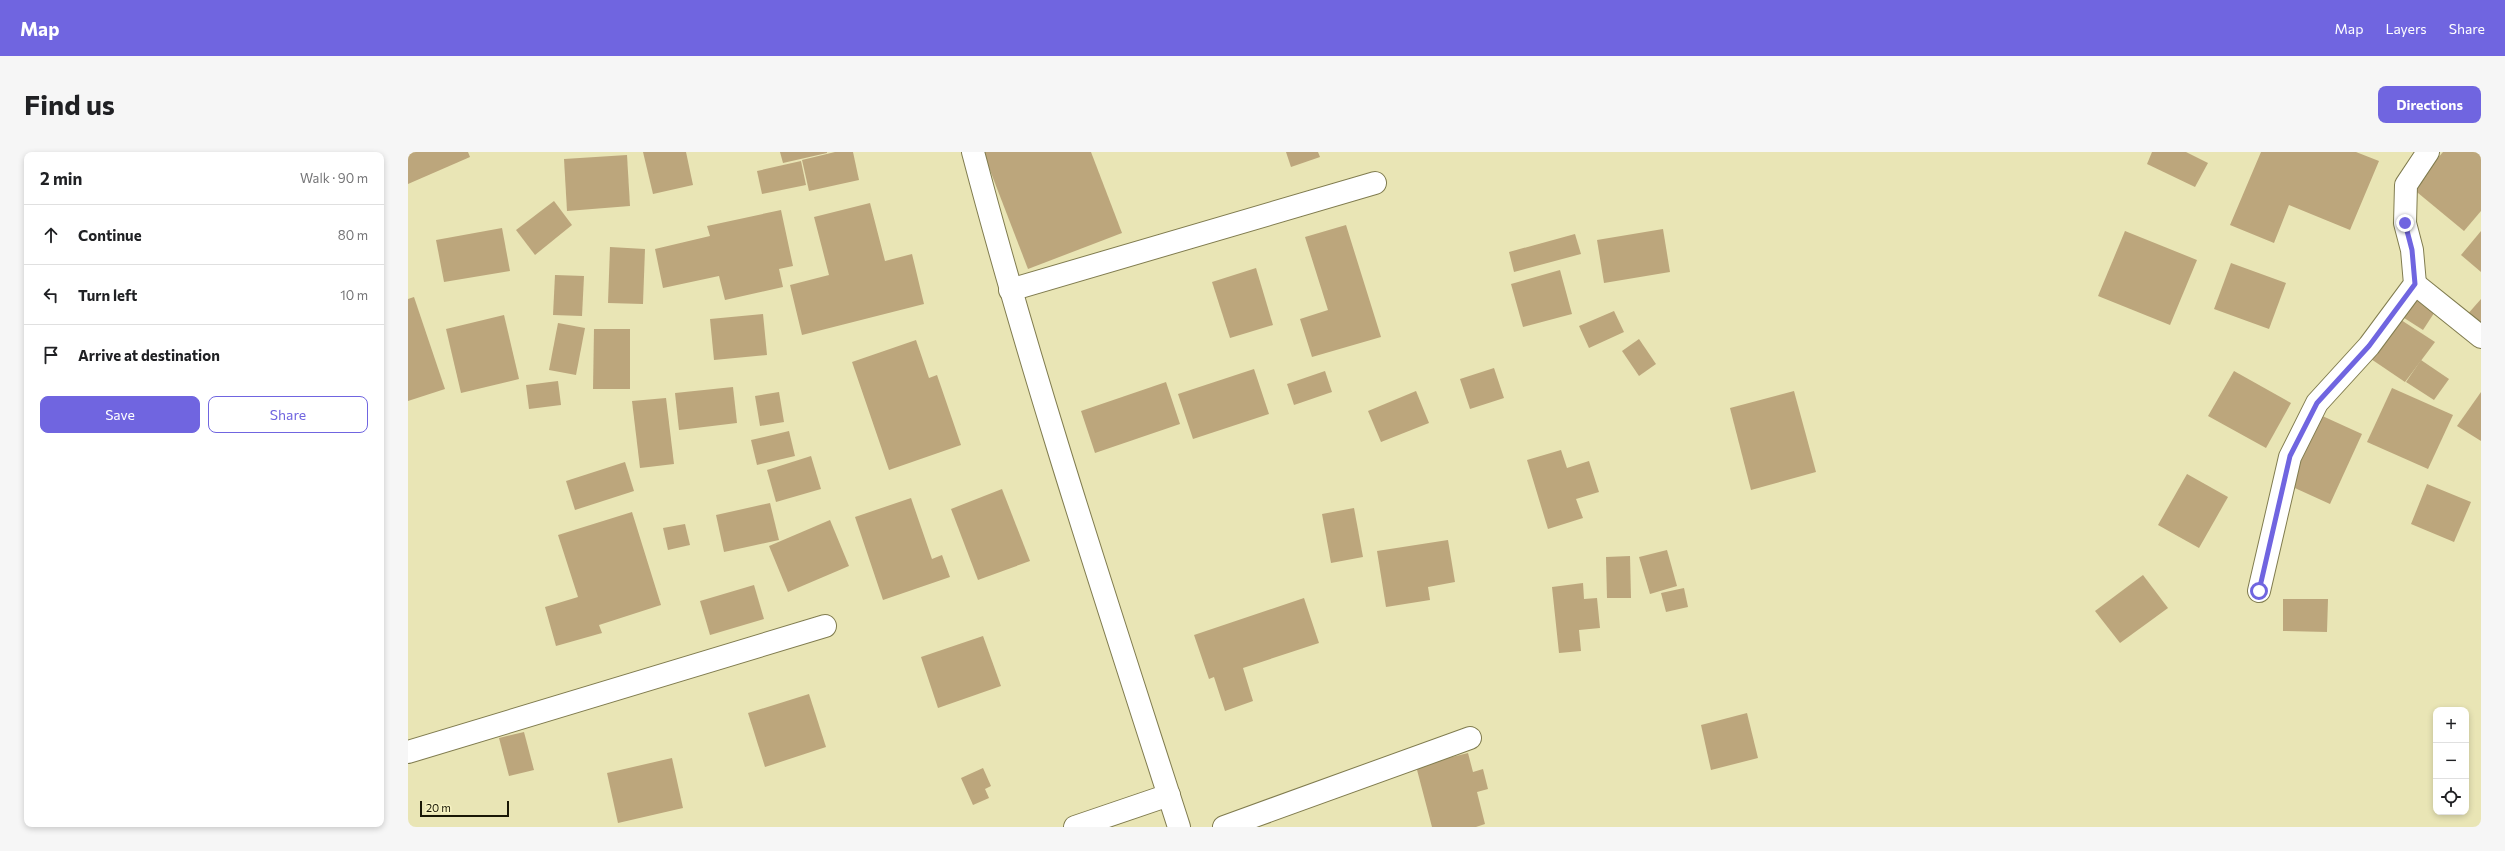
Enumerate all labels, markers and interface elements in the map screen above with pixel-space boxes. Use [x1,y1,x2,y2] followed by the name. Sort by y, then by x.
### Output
[20,17,59,40] text: Map
[2335,20,2363,37] text: Map
[2385,20,2427,37] text: Layers
[2449,20,2485,37] text: Share
[2378,86,2481,123] button: Directions
[24,87,115,121] text: Find us
[40,168,82,189] text: 2 min
[300,170,368,186] text: Walk · 90 m
[2396,214,2414,232] route end
[40,224,62,246] icon: ahead
[78,226,142,244] text: Continue
[338,227,368,243] text: 80 m
[40,284,62,306] icon: left
[78,286,137,304] text: Turn left
[340,287,368,303] text: 10 m
[40,344,62,366] icon: arrive
[78,346,220,364] text: Arrive at destination
[40,396,200,433] button: Save
[208,396,368,433] button: Share
[2250,582,2268,600] route start
[2433,707,2469,815] map controls
[2433,707,2469,743] button: +
[2433,743,2469,779] button: −
[2433,779,2469,815] button: locate
[420,799,509,818] scale bar
[426,801,451,814] text: 20 m

